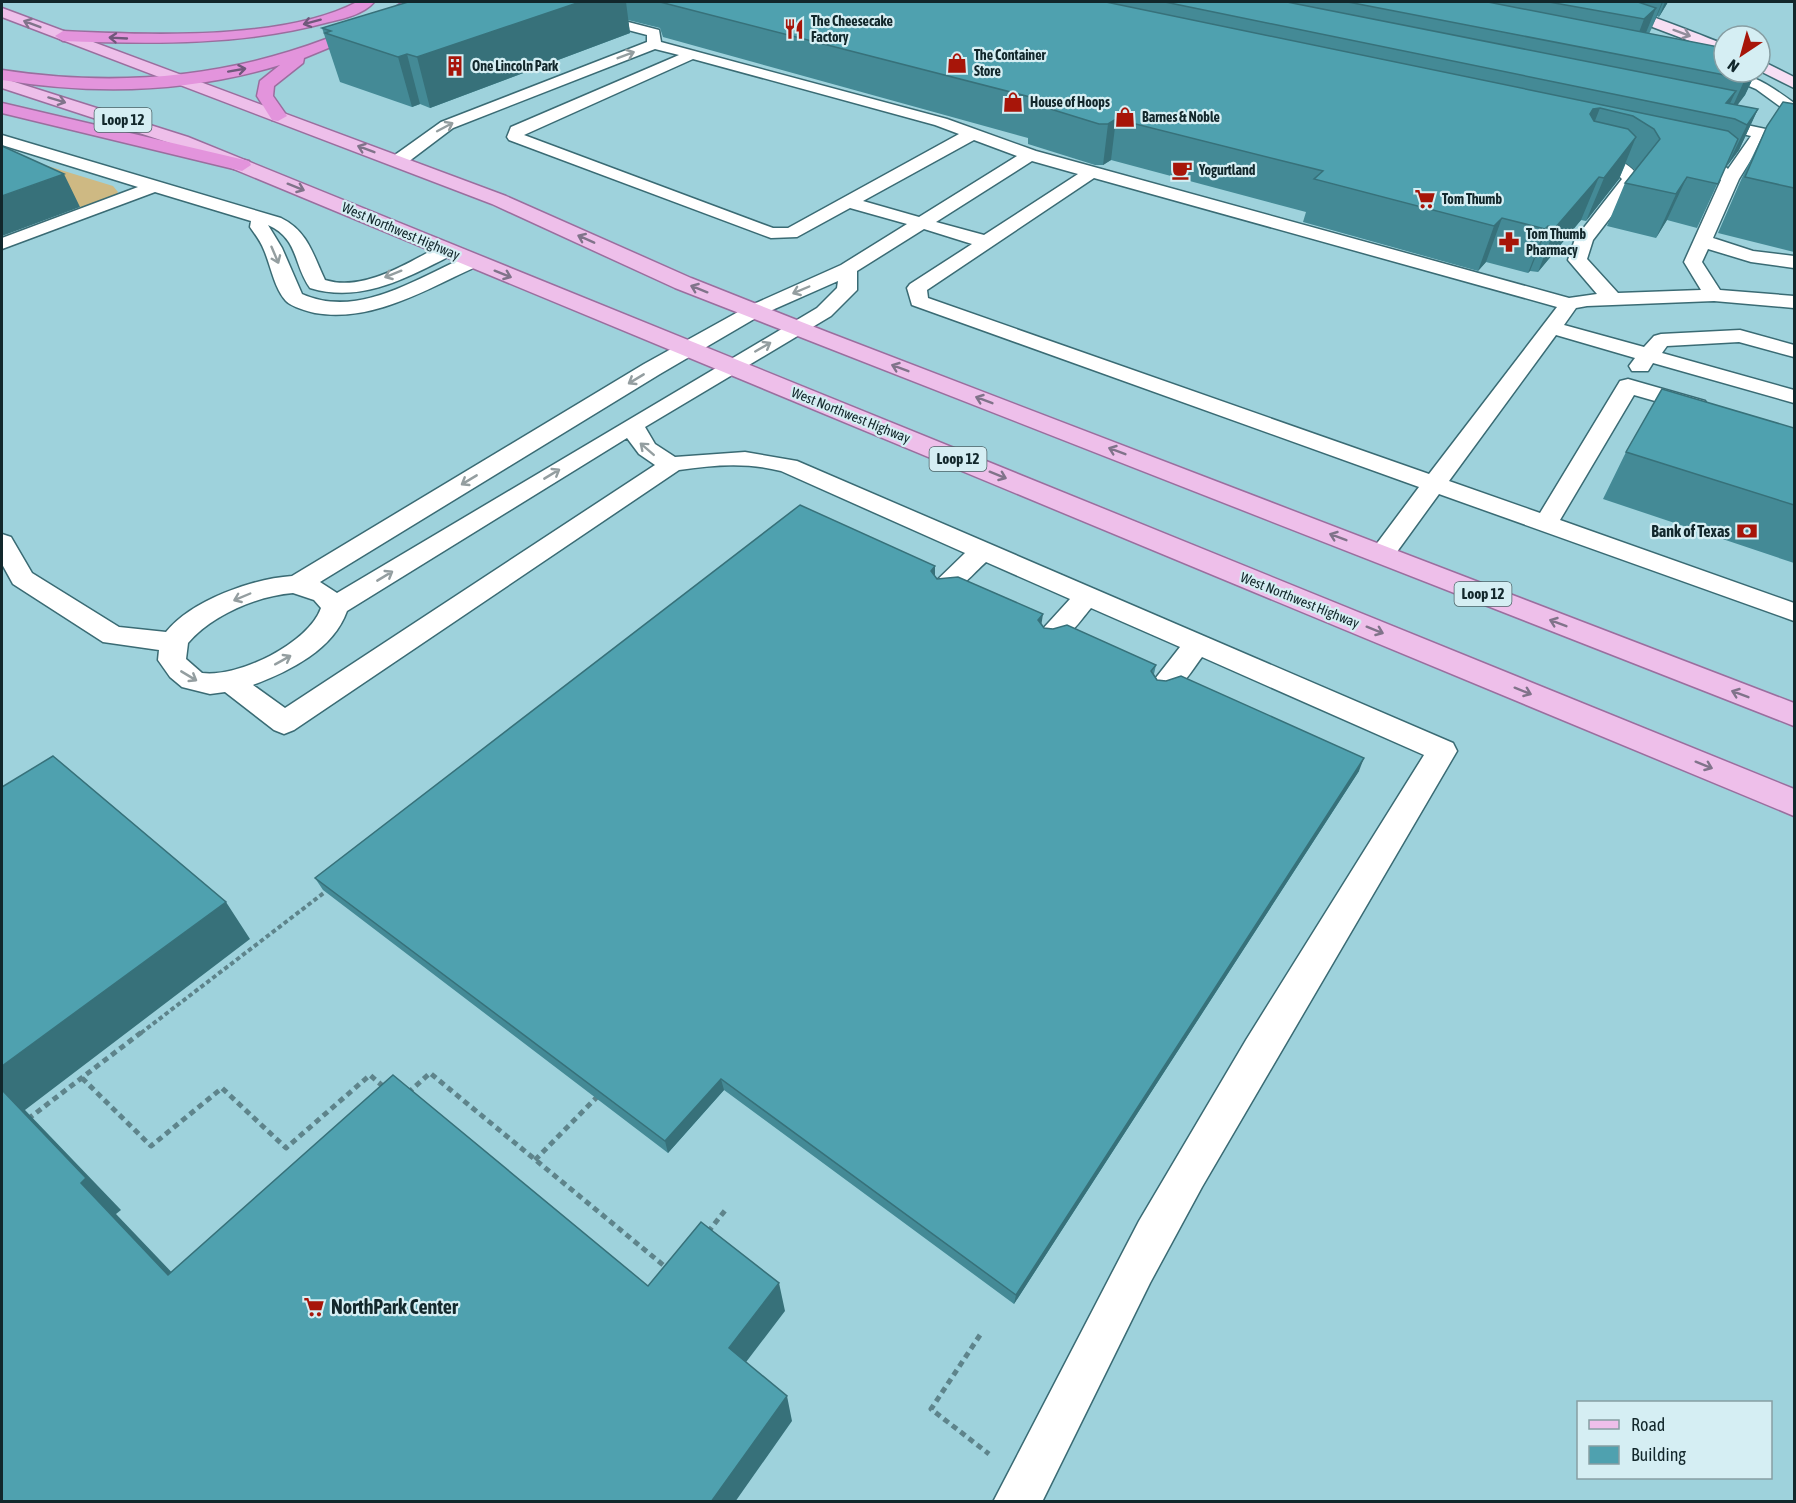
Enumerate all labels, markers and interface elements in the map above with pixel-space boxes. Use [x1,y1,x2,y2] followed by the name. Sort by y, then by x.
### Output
[811,13,893,45] place label: The Cheesecake Factory
[303,16,322,28] one-way arrow
[782,17,806,41] restaurant icon: The Cheesecake Factory
[23,18,42,29] one-way arrow
[1712,24,1772,84] north arrow
[1672,28,1690,39] one-way arrow
[109,33,129,44] one-way arrow
[974,47,1047,79] place label: The Container Store
[616,49,635,60] one-way arrow
[945,51,969,75] shop icon: The Container Store
[443,54,467,78] building icon: One Lincoln Park
[1724,56,1742,76] text: N
[472,58,559,74] place label: One Lincoln Park
[226,64,246,75] one-way arrow
[1001,90,1025,114] shop icon: House of Hoops
[1030,94,1110,110] place label: House of Hoops
[47,95,66,106] one-way arrow
[1113,105,1137,129] shop icon: Barnes & Noble
[94,108,152,132] road number: Loop 12
[1142,109,1220,125] place label: Barnes & Noble
[436,121,453,133] one-way arrow
[357,143,376,154] one-way arrow
[1170,158,1194,182] cafe icon: Yogurtland
[1198,162,1256,178] place label: Yogurtland
[286,182,305,193] one-way arrow
[1413,187,1437,211] supermarket icon: Tom Thumb
[1442,191,1502,207] place label: Tom Thumb
[340,199,463,263] street label: West Northwest Highway
[1526,226,1586,258] place label: Tom Thumb Pharmacy
[1497,230,1521,254] pharmacy icon: Tom Thumb Pharmacy
[577,233,595,244] one-way arrow
[270,245,281,264] one-way arrow
[385,269,403,280] one-way arrow
[494,269,512,280] one-way arrow
[691,283,709,294] one-way arrow
[792,285,810,296] one-way arrow
[754,341,771,353] one-way arrow
[892,362,910,373] one-way arrow
[628,373,645,385] one-way arrow
[789,384,913,446] street label: West Northwest Highway
[975,394,994,405] one-way arrow
[640,442,655,456] one-way arrow
[1108,445,1127,456] one-way arrow
[930,447,986,471] road number: Loop 12
[543,468,560,480] one-way arrow
[988,470,1006,481] one-way arrow
[461,475,478,487] one-way arrow
[1735,519,1759,543] bank icon: Bank of Texas
[1651,522,1730,540] place label: Bank of Texas
[1329,531,1347,542] one-way arrow
[376,569,393,581] one-way arrow
[1238,569,1362,631] street label: West Northwest Highway
[1454,582,1512,606] road number: Loop 12
[233,591,251,603] one-way arrow
[1550,617,1568,628] one-way arrow
[1366,625,1384,636] one-way arrow
[274,653,291,665] one-way arrow
[180,671,197,683] one-way arrow
[1514,686,1532,697] one-way arrow
[1731,688,1750,699] one-way arrow
[1694,760,1712,771] one-way arrow
[302,1295,326,1319] supermarket icon: NorthPark Center
[331,1295,459,1318] place label: NorthPark Center
[1577,1401,1772,1479] legend
[1631,1414,1665,1435] text: Road
[1631,1444,1686,1465] text: Building

